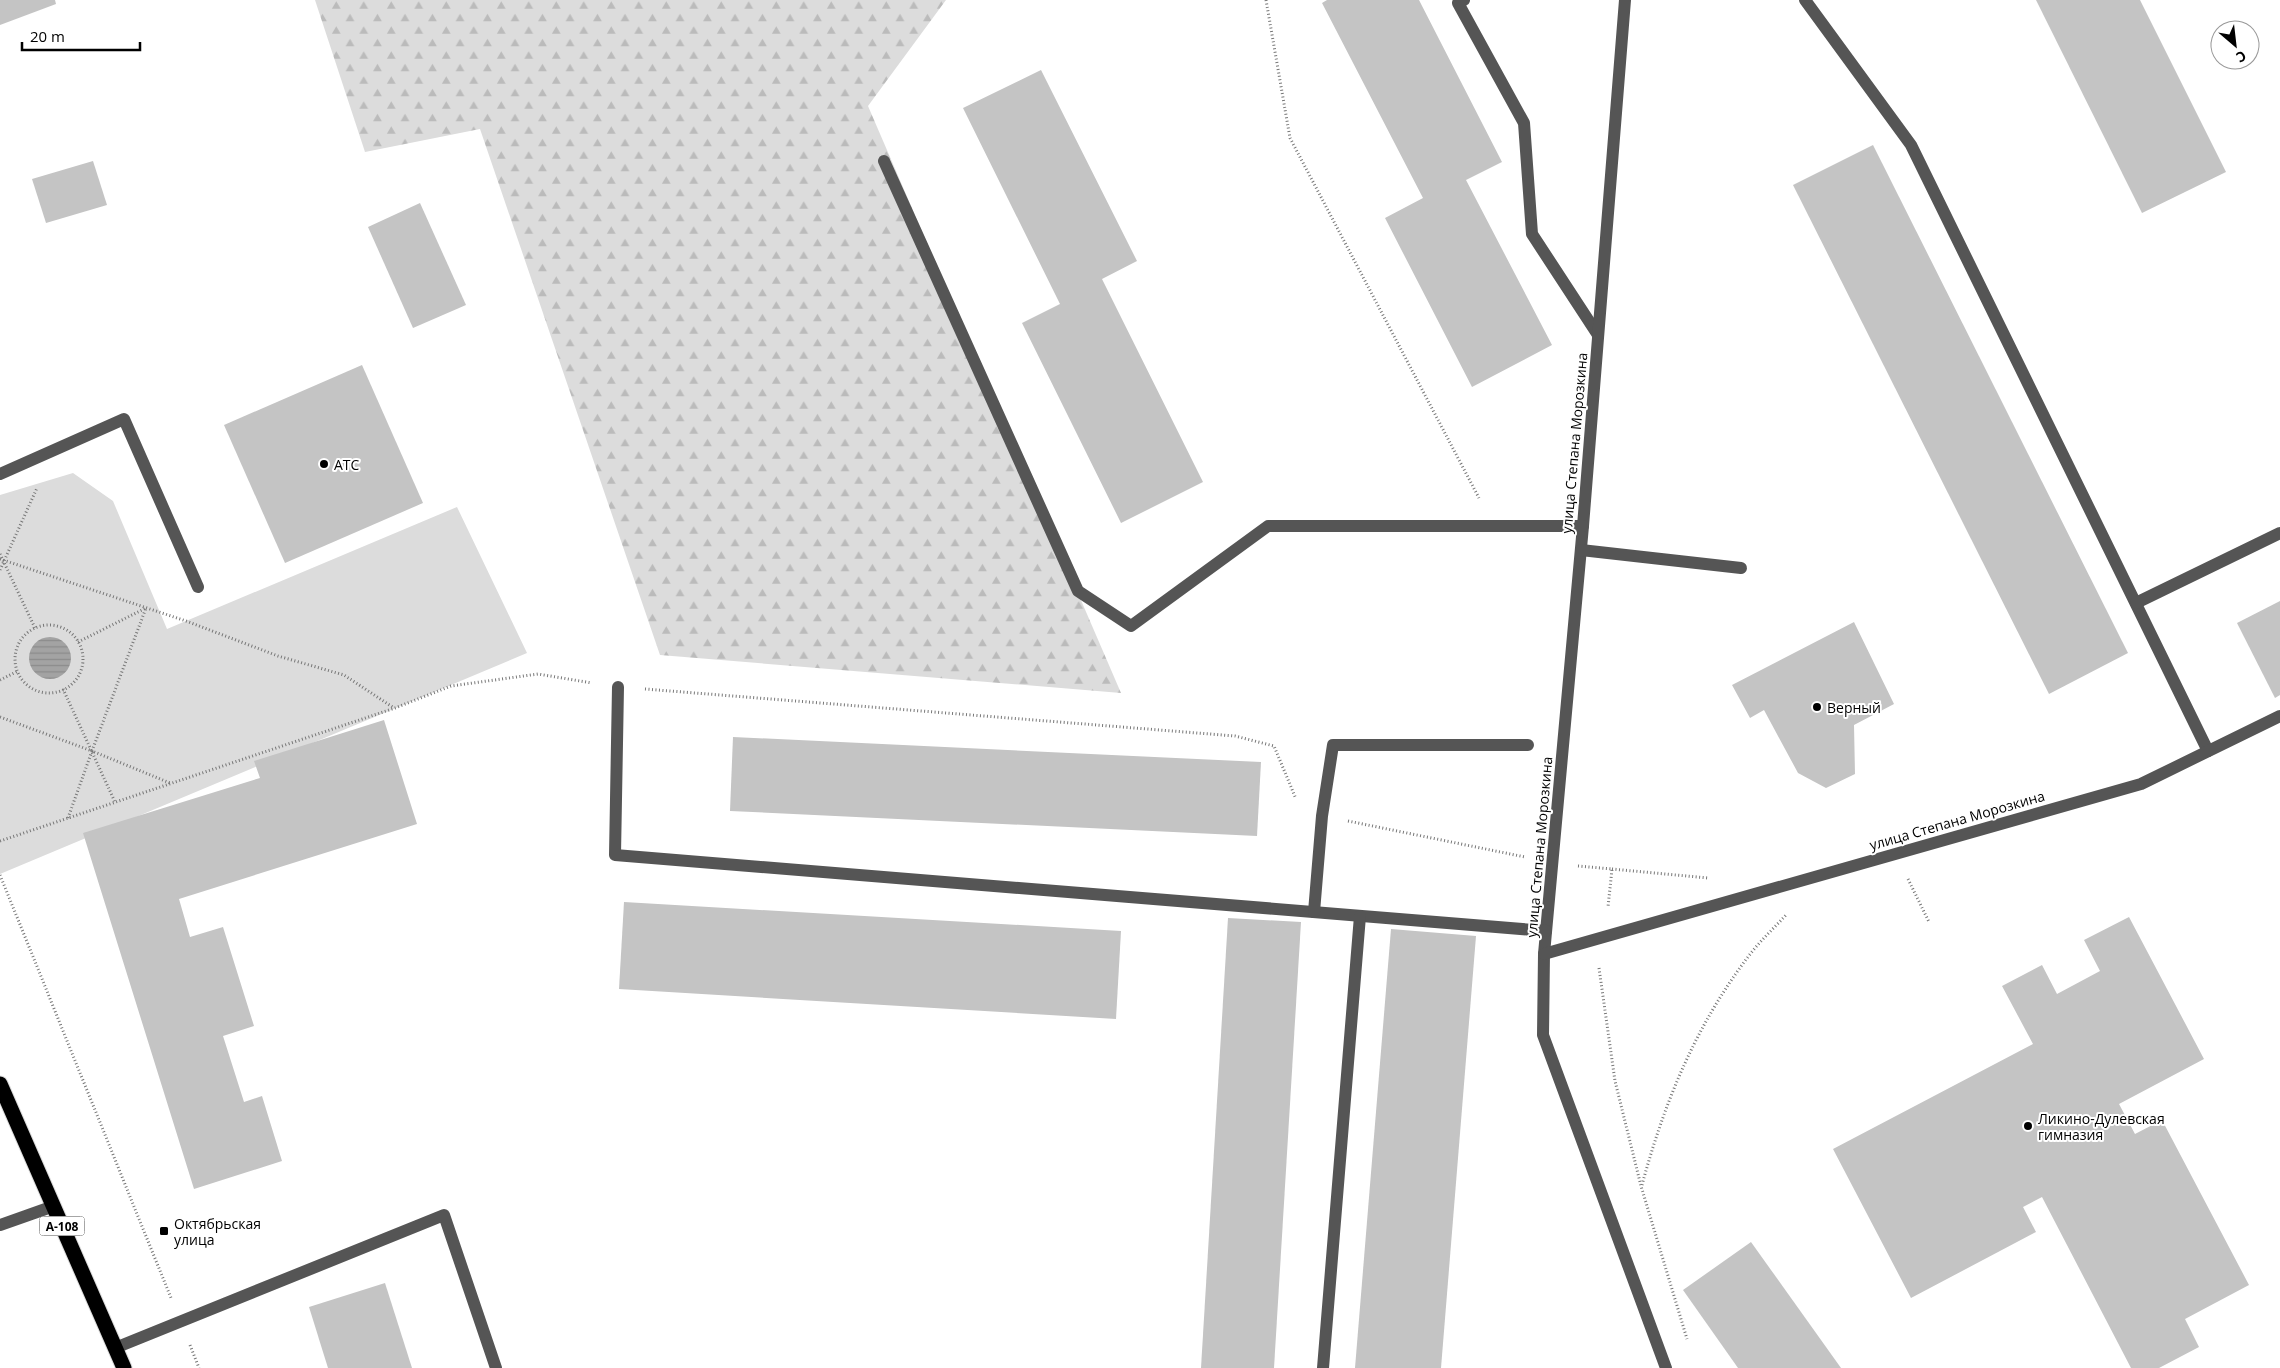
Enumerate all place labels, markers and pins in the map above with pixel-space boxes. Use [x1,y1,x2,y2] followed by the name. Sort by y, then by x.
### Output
[334,455,360,474] place label: АТС
[318,458,330,470] marker: АТС
[1827,698,1881,717] place label: Верный
[1811,701,1823,713] marker: Верный
[2038,1109,2165,1144] place label: Ликино-Дулевская гимназия
[2022,1120,2034,1132] marker: Ликино-Дулевская гимназия
[174,1214,261,1249] place label: Октябрьская улица
[158,1225,170,1237] marker: Октябрьская улица

